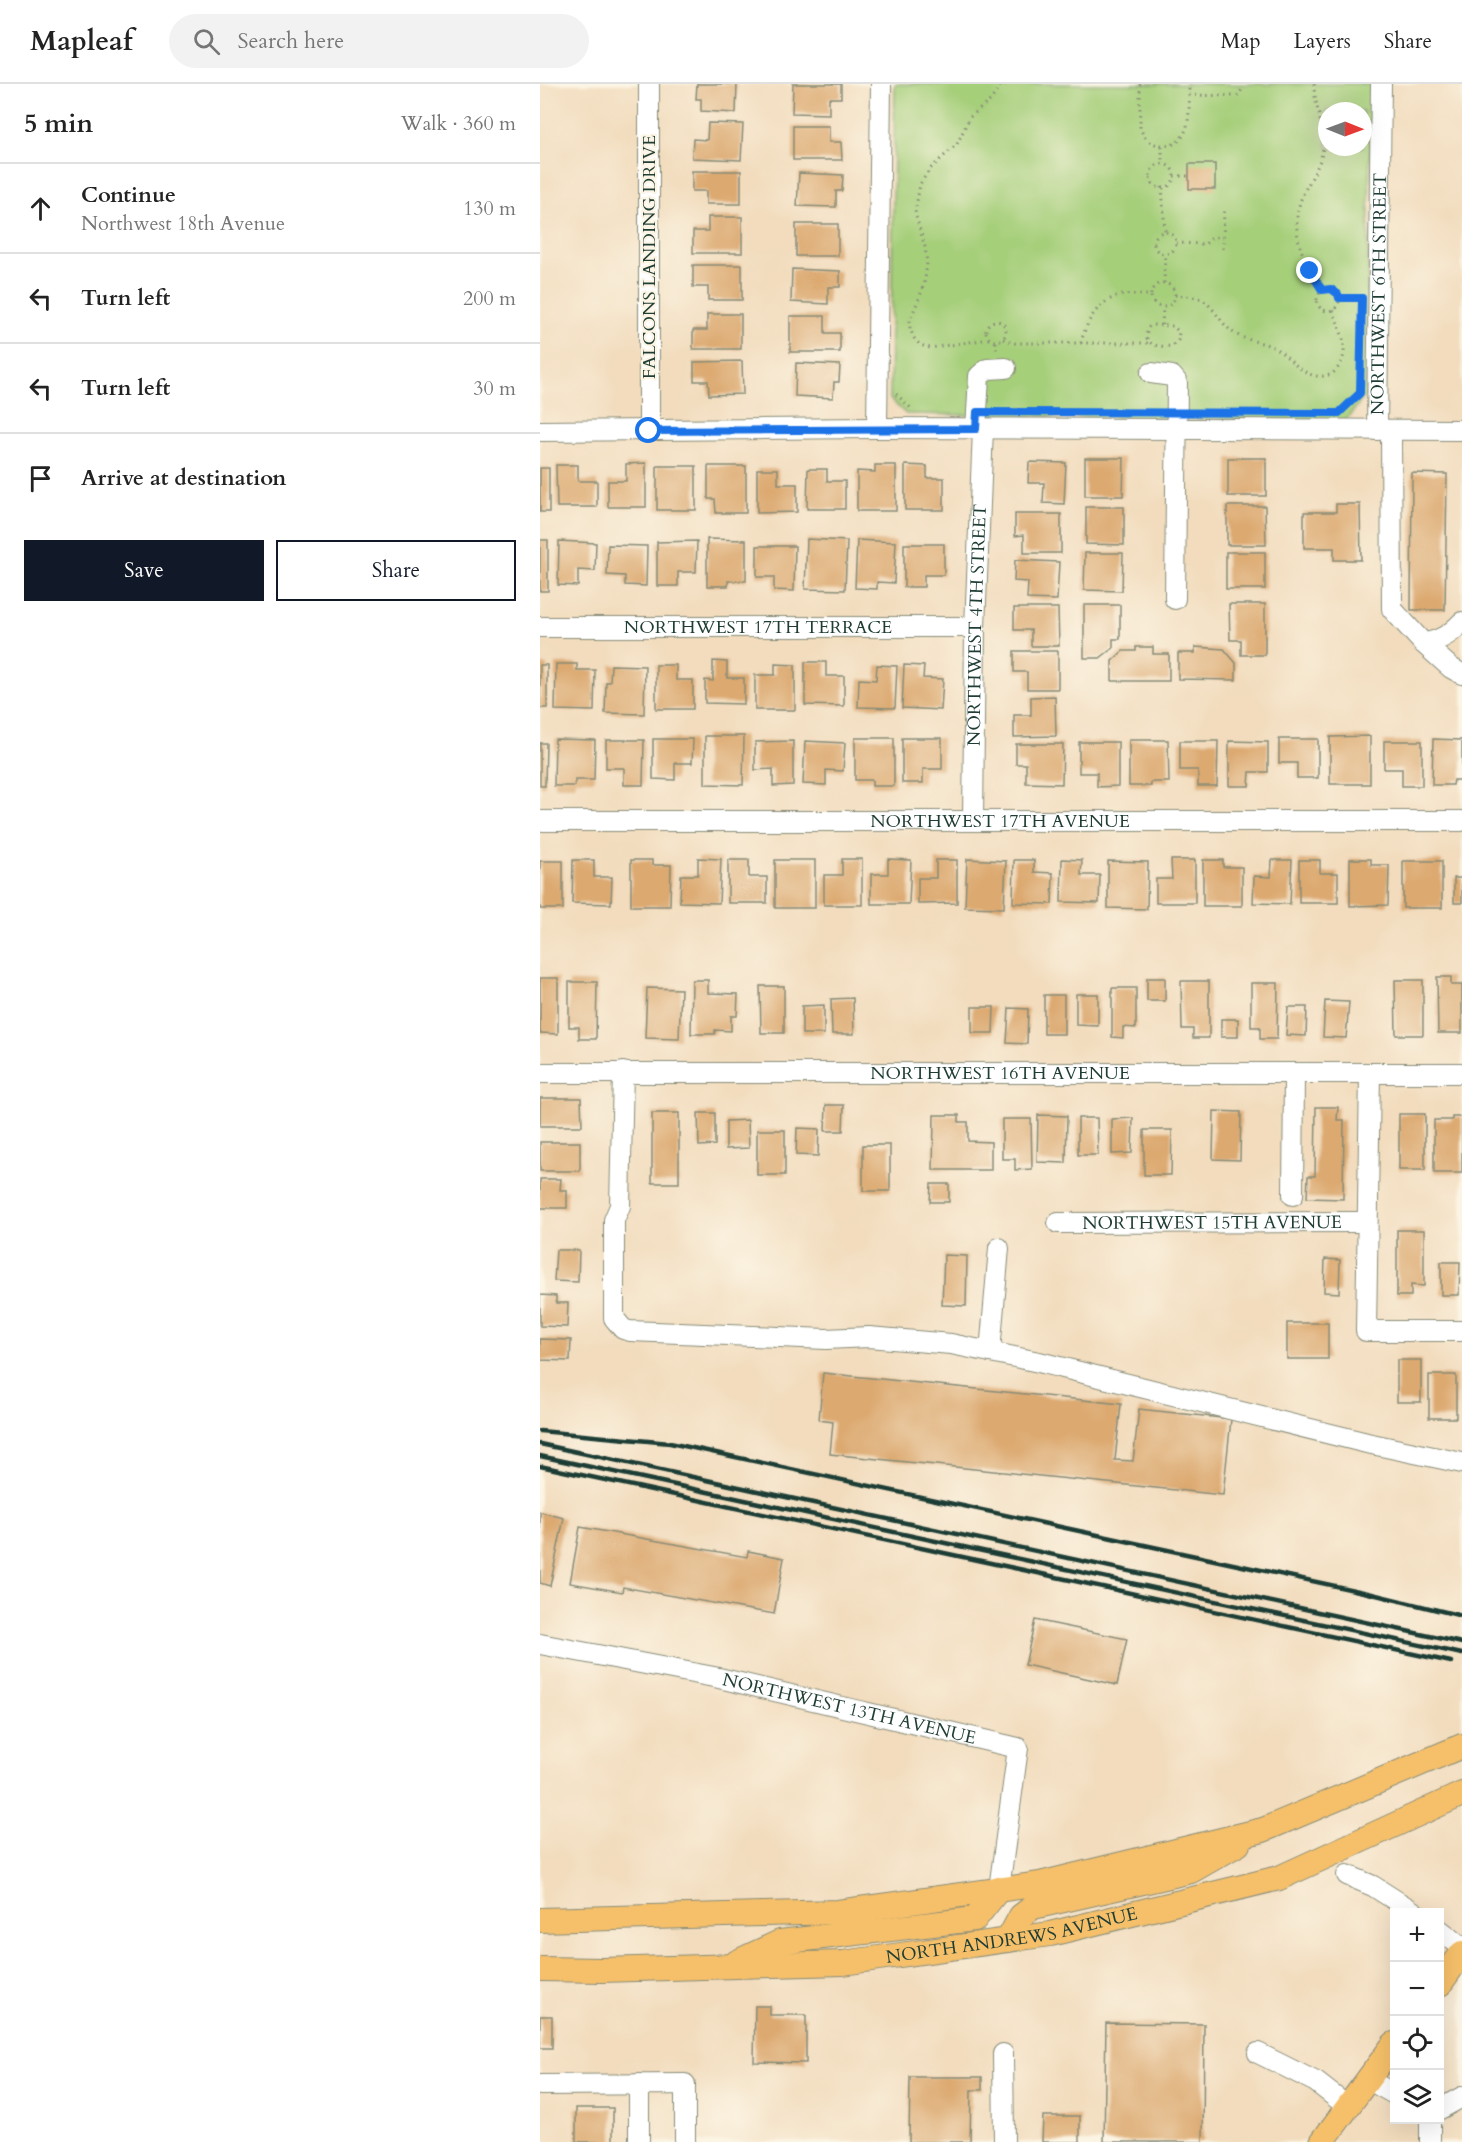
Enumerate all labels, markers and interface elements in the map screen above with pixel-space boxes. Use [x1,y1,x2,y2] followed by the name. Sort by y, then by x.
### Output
[169,14,589,68] search box
[30,22,133,60] text: Mapleaf
[190,25,223,58] icon: search
[238,26,344,56] text: Search here
[1221,27,1261,56] text: Map
[1294,27,1351,56] text: Layers
[1384,27,1432,56] text: Share
[1318,102,1372,156] north arrow
[24,106,93,141] text: 5 min
[401,110,516,137] text: Walk · 360 m
[637,135,662,379] street label: FALCONS LANDING DRIVE
[1365,173,1393,415] street label: NORTHWEST 6TH STREET
[81,180,176,210] text: Continue
[24,192,57,225] icon: ahead
[463,195,516,222] text: 130 m
[81,210,285,237] text: Northwest 18th Avenue
[1296,257,1322,283] route end
[24,282,57,315] icon: left
[81,283,170,313] text: Turn left
[463,285,516,312] text: 200 m
[24,372,57,405] icon: left
[81,373,170,403] text: Turn left
[473,375,516,402] text: 30 m
[635,417,661,443] route start
[24,462,57,495] icon: arrive
[81,463,286,493] text: Arrive at destination
[962,504,993,746] street label: NORTHWEST 4TH STREET
[24,540,264,601] button: Save
[276,540,516,601] button: Share
[624,615,892,640] street label: NORTHWEST 17TH TERRACE
[870,809,1130,834] street label: NORTHWEST 17TH AVENUE
[870,1061,1130,1086] street label: NORTHWEST 16TH AVENUE
[1082,1210,1342,1236] street label: NORTHWEST 15TH AVENUE
[720,1667,978,1751] street label: NORTHWEST 13TH AVENUE
[884,1901,1140,1970] street label: NORTH ANDREWS AVENUE
[1390,1908,1444,2124] map controls
[1390,1908,1444,1962] button: +
[1390,1962,1444,2016] button: −
[1390,2016,1444,2070] button: locate
[1390,2070,1444,2124] button: layers

